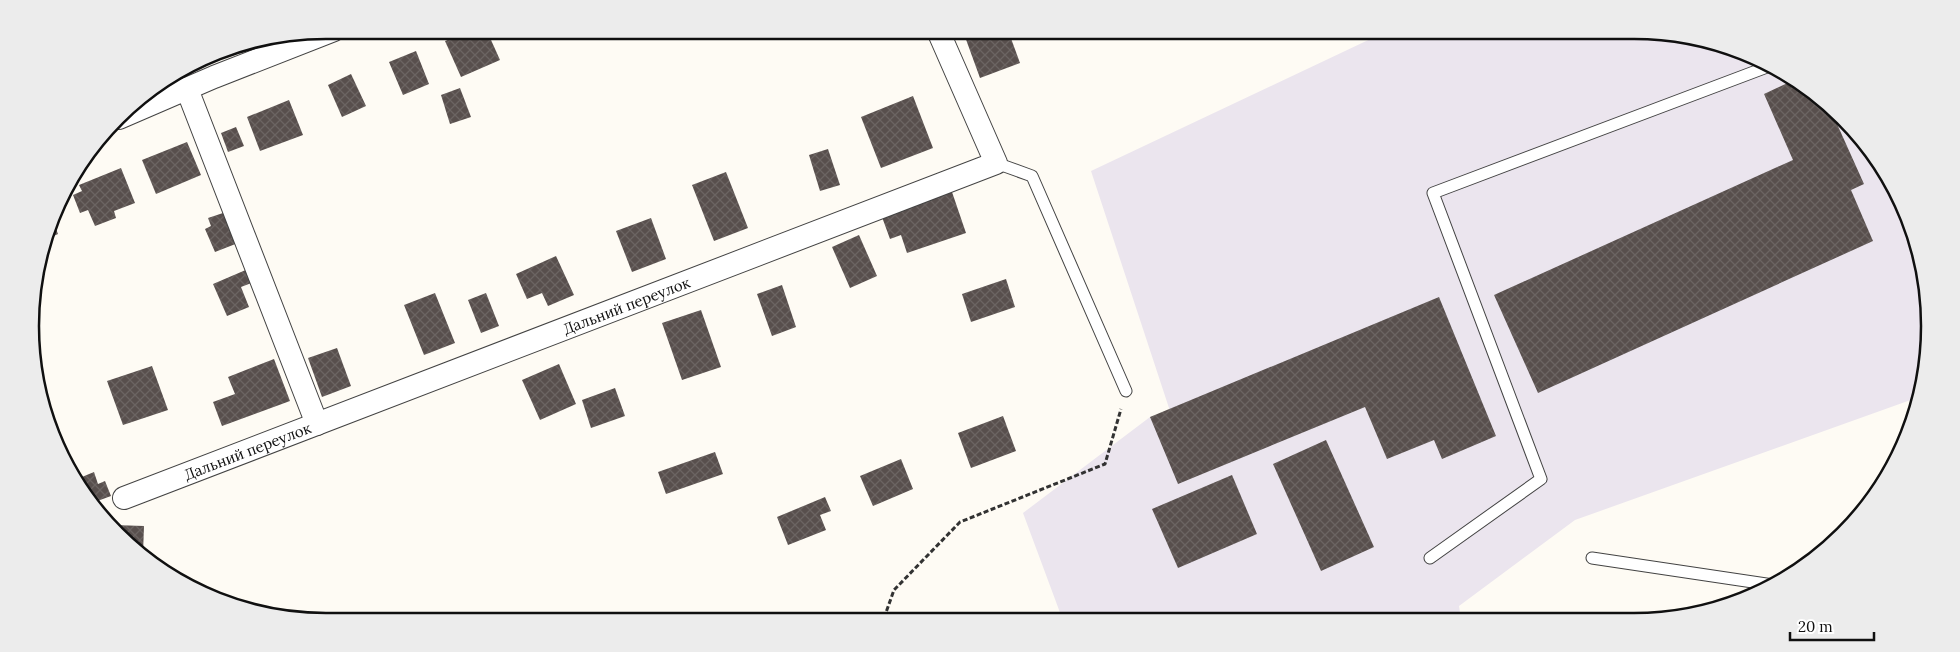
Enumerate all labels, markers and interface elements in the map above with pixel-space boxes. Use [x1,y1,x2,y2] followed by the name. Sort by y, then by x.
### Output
[560,272,693,338] street label: Дальний переулок
[181,418,314,484] street label: Дальний переулок
[1790,610,1874,642] scale bar
[1798,617,1833,636] text: 20 m

